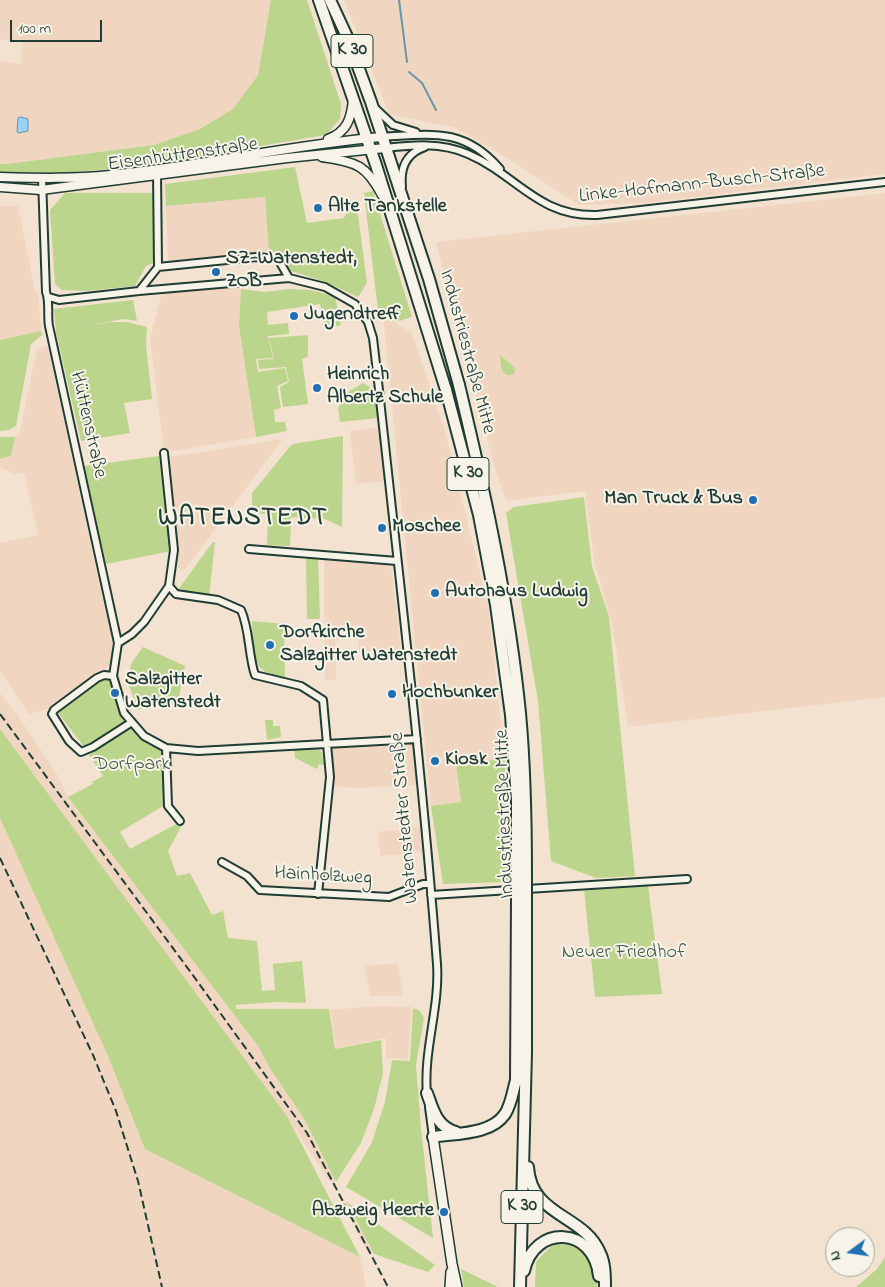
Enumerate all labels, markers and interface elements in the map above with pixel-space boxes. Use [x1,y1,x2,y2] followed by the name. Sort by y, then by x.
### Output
[12,10,105,42] scale bar
[18,18,51,40] text: 100 m
[331,34,373,68] road number: K 30
[106,134,260,178] street label: Eisenhüttenstraße
[578,160,826,210] street label: Linke-Hofmann-Busch-Straße
[328,196,447,220] place label: Alte Tankstelle
[312,202,324,214] marker: Alte Tankstelle
[226,248,357,295] place label: SZ-Watenstedt, ZOB
[210,266,222,278] marker: SZ-Watenstedt, ZOB
[432,267,500,437] street label: Industriestraße Mitte
[304,304,400,328] place label: Jugendtreff
[288,310,300,322] marker: Jugendtreff
[327,364,443,411] place label: Heinrich Albertz Schule
[63,369,111,481] street label: Hüttenstraße
[311,382,323,394] marker: Heinrich Albertz Schule
[447,458,489,490] road number: K 30
[604,488,743,512] place label: Man Truck & Bus
[747,494,759,506] marker: Man Truck & Bus
[157,505,329,535] district label: WATENSTEDT
[392,516,461,540] place label: Moschee
[376,522,388,534] marker: Moschee
[445,581,588,605] place label: Autohaus Ludwig
[429,587,441,599] marker: Autohaus Ludwig
[280,622,457,669] place label: Dorfkirche Salzgitter Watenstedt
[264,639,276,651] marker: Dorfkirche Salzgitter Watenstedt
[125,669,221,716] place label: Salzgitter Watenstedt
[402,682,498,706] place label: Hochbunker
[109,687,121,699] marker: Salzgitter Watenstedt
[386,688,398,700] marker: Hochbunker
[491,729,521,899] street label: Industriestraße Mitte
[387,731,425,905] street label: Watenstedter Straße
[445,749,488,773] place label: Kiosk
[94,754,170,778] park label: Dorfpark
[429,755,441,767] marker: Kiosk
[273,862,373,892] street label: Hainholzweg
[562,942,686,966] park label: Neuer Friedhof
[501,1190,543,1224] road number: K 30
[312,1200,434,1224] place label: Abzweig Heerte
[438,1206,450,1218] marker: Abzweig Heerte
[825,1227,875,1277] north arrow
[825,1248,847,1263] text: N

